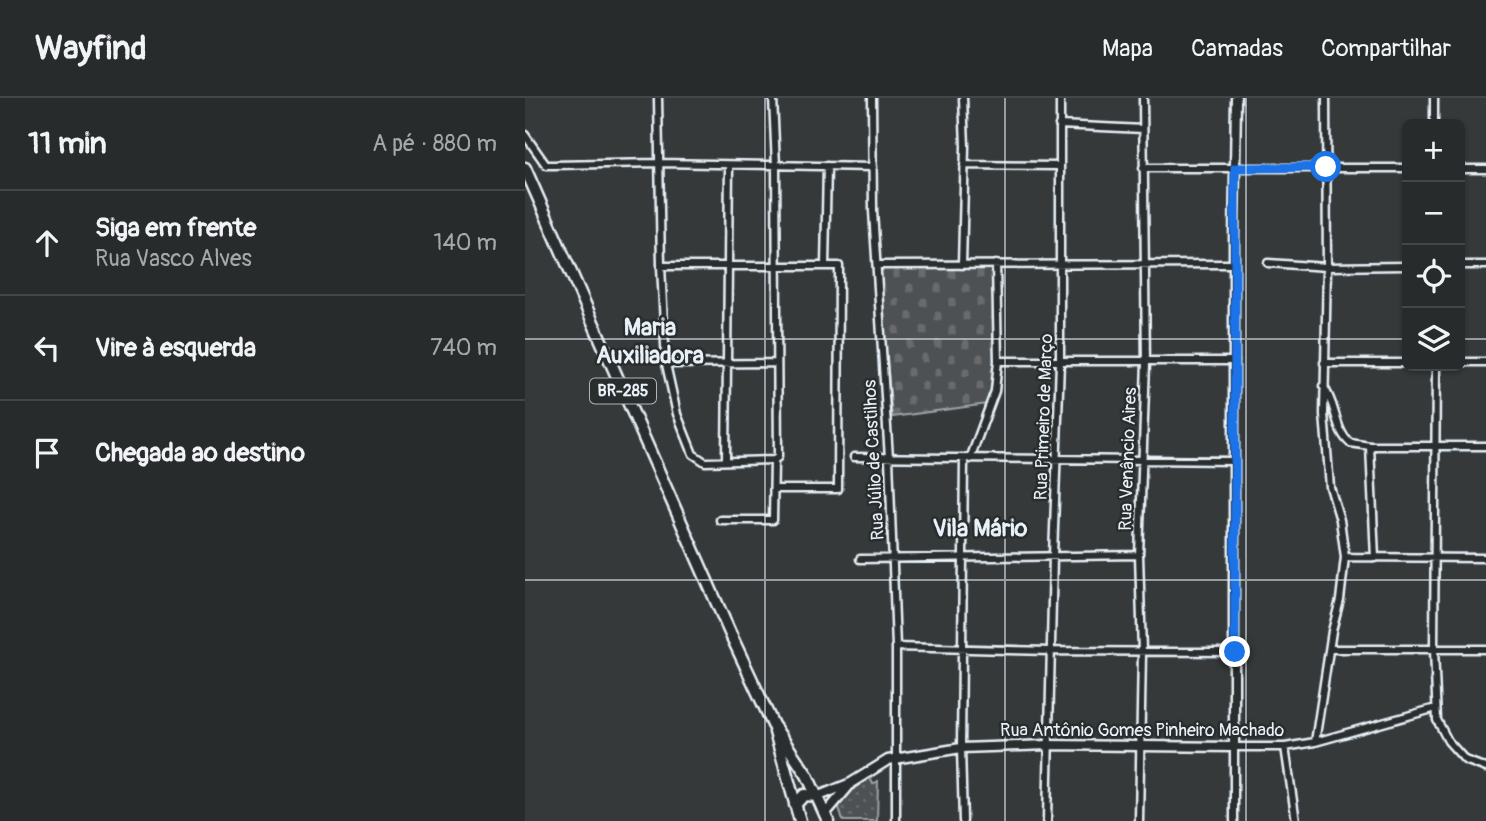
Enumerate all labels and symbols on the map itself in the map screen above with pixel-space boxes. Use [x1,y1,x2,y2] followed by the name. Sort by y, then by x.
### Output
[1310,151,1341,182] route start
[596,313,704,370] district label: Maria Auxiliadora
[1030,333,1058,501] street label: Rua Primeiro de Março
[590,378,656,404] road number: BR-285
[858,379,890,541] street label: Rua Júlio de Castilhos
[1114,387,1142,531] street label: Rua Venâncio Aires
[933,514,1028,543] district label: Vila Mário
[1219,636,1250,667] route end
[1000,719,1284,742] street label: Rua Antônio Gomes Pinheiro Machado

